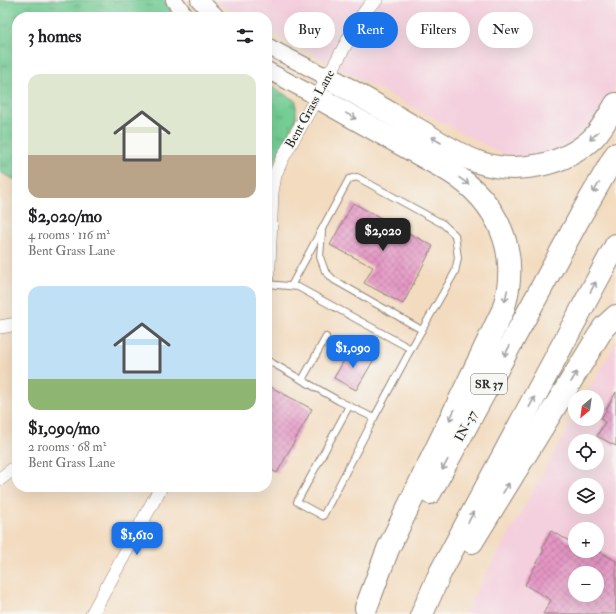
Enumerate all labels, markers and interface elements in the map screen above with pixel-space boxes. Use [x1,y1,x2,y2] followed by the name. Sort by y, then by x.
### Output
[284,12,335,48] chip: Buy
[343,12,398,48] chip: Rent
[406,12,470,48] chip: Filters
[478,12,533,48] chip: New
[234,25,256,47] icon: filters
[28,26,81,47] text: 3 homes
[282,67,338,151] street label: Bent Grass Lane
[106,100,178,172] icon: home
[345,113,357,121] one-way arrow
[589,131,599,141] one-way arrow
[430,135,442,143] one-way arrow
[458,177,469,185] one-way arrow
[592,182,600,194] one-way arrow
[28,206,102,227] text: $2,020/mo
[350,218,416,252] pin: $2,020
[365,223,401,239] text: $2,020
[28,227,110,243] text: 4 rooms · 116 m²
[28,243,115,259] text: Bent Grass Lane
[590,282,598,294] one-way arrow
[502,290,510,303] one-way arrow
[106,312,178,384] icon: home
[320,335,386,369] pin: $1,090
[335,340,371,356] text: $1,090
[503,345,510,357] one-way arrow
[570,371,578,383] one-way arrow
[471,374,507,394] road number: SR 37
[568,390,604,426] north arrow
[568,390,604,602] map controls
[529,396,536,408] one-way arrow
[448,408,455,420] one-way arrow
[451,408,481,444] street label: IN-37
[28,418,100,439] text: $1,090/mo
[568,434,604,470] button: locate
[28,439,106,455] text: 2 rooms · 68 m²
[28,455,115,471] text: Bent Grass Lane
[441,459,448,471] one-way arrow
[568,478,604,514] button: layers
[502,483,510,494] one-way arrow
[467,511,475,523] one-way arrow
[104,522,170,556] pin: $1,610
[568,522,604,558] button: +
[121,527,153,543] text: $1,610
[568,566,604,602] button: −

